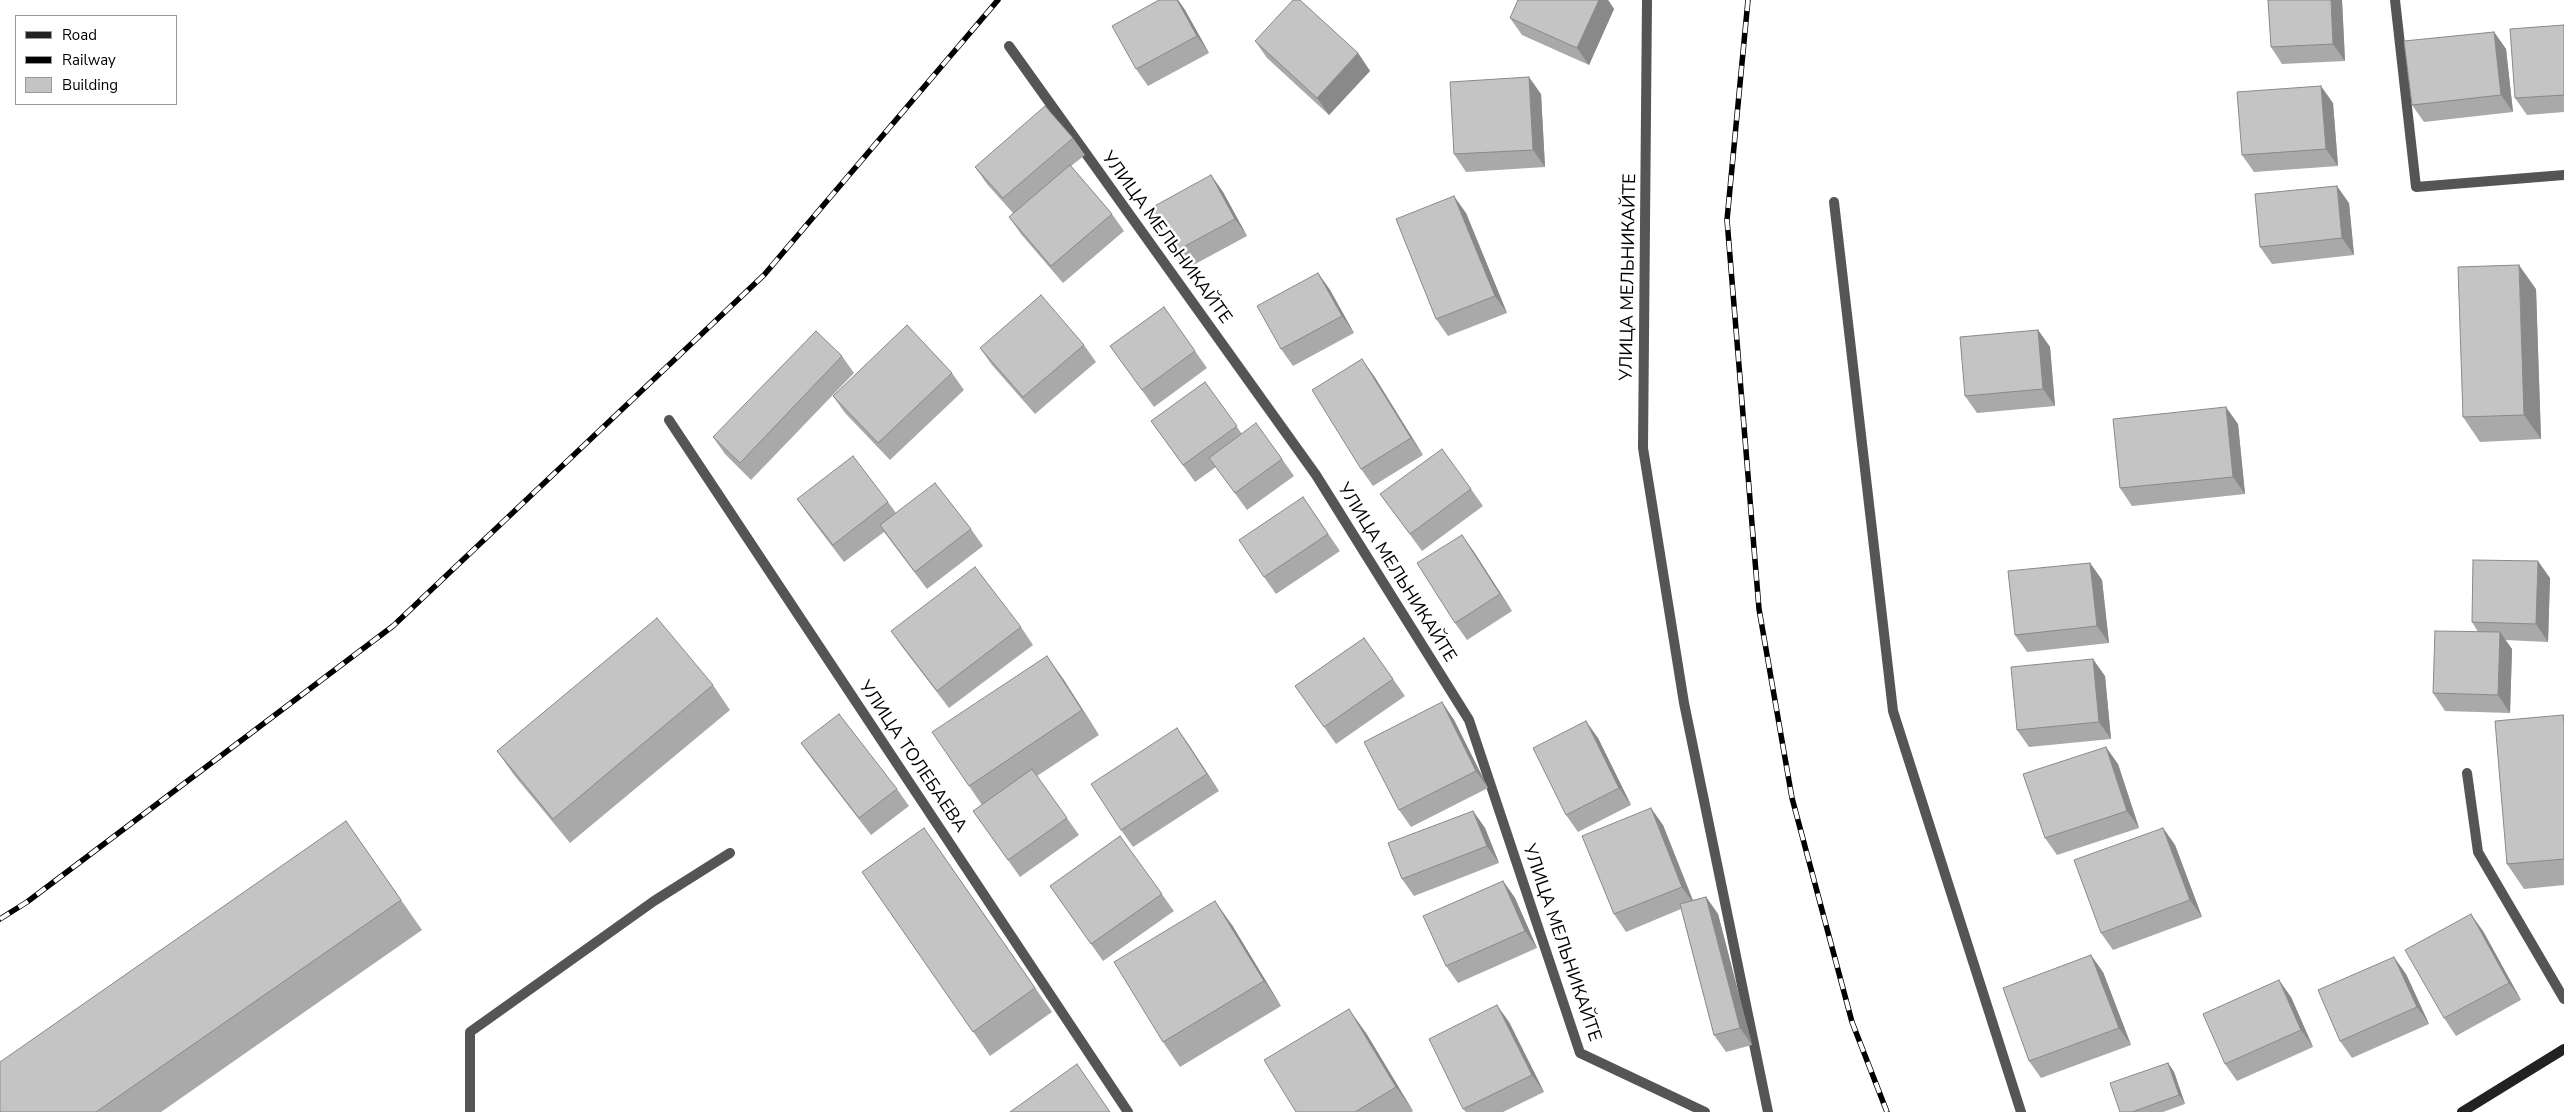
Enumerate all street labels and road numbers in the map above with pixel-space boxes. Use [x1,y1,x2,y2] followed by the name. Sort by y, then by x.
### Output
[1096,148,1236,328] street label: УЛИЦА МЕЛЬНИКАЙТЕ
[1616,173,1642,381] street label: УЛИЦА МЕЛЬНИКАЙТЕ
[1332,479,1460,667] street label: УЛИЦА МЕЛЬНИКАЙТЕ
[853,677,971,837] street label: УЛИЦА ТОЛЕБАЕВА
[1517,841,1605,1045] street label: УЛИЦА МЕЛЬНИКАЙТЕ

